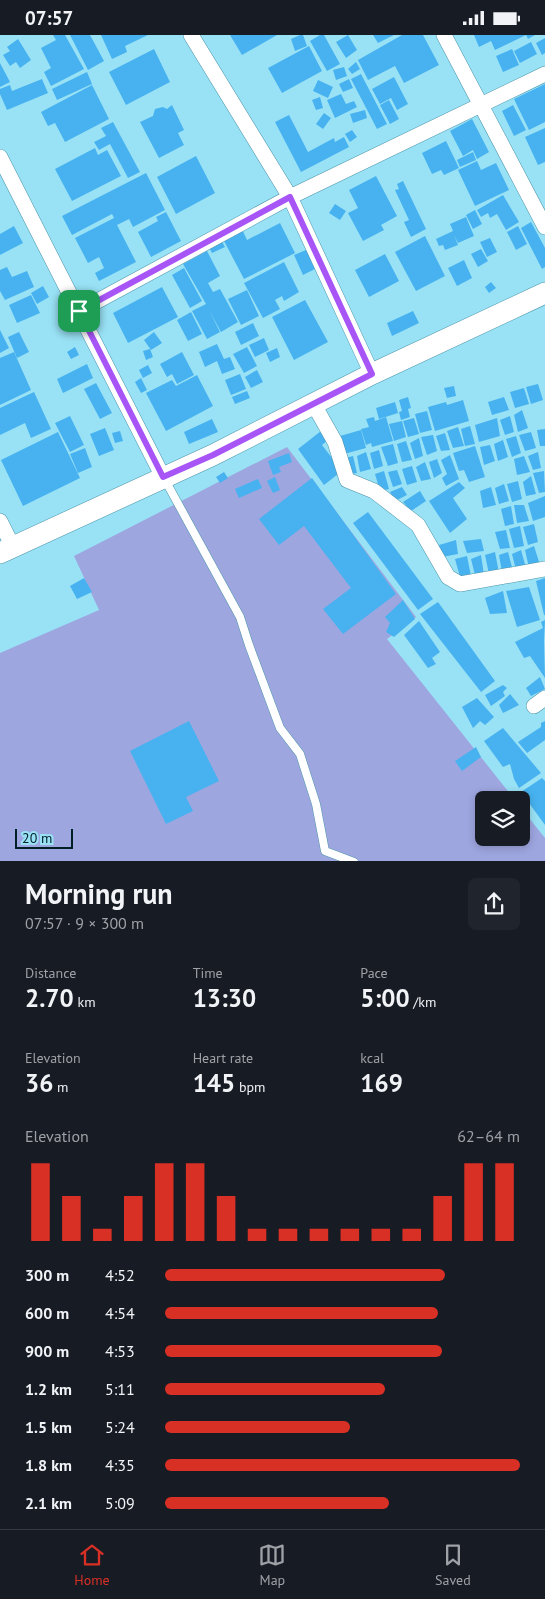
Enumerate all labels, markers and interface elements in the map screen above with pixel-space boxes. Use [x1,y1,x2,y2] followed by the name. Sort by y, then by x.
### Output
[25,6,73,30] text: 07:57
[58,290,100,332] pin
[65,297,93,325] icon: arrive
[475,791,530,846] map controls
[475,791,530,846] button: layers
[15,827,72,850] scale bar
[22,829,52,847] text: 20 m
[25,875,173,912] text: Morning run
[468,878,520,930] button: share
[25,913,144,933] text: 07:57 · 9 × 300 m
[25,964,76,982] text: Distance
[193,964,223,982] text: Time
[360,964,388,982] text: Pace
[25,982,74,1014] text: 2.70
[193,982,256,1014] text: 13:30
[360,982,410,1014] text: 5:00
[74,993,96,1011] text: km
[410,993,436,1011] text: /km
[25,1049,81,1067] text: Elevation
[193,1049,253,1067] text: Heart rate
[360,1049,384,1067] text: kcal
[25,1067,53,1099] text: 36
[193,1067,235,1099] text: 145
[360,1067,403,1099] text: 169
[53,1078,68,1096] text: m
[235,1078,265,1096] text: bpm
[25,1126,89,1146] text: Elevation
[457,1126,520,1146] text: 62–64 m
[25,1265,69,1285] text: 300 m
[105,1265,135,1285] text: 4:52
[25,1303,69,1323] text: 600 m
[105,1303,135,1323] text: 4:54
[25,1341,69,1361] text: 900 m
[105,1341,135,1361] text: 4:53
[25,1379,72,1399] text: 1.2 km
[105,1379,135,1399] text: 5:11
[25,1417,72,1437] text: 1.5 km
[105,1417,135,1437] text: 5:24
[25,1455,72,1475] text: 1.8 km
[105,1455,135,1475] text: 4:35
[25,1493,72,1513] text: 2.1 km
[105,1493,135,1513] text: 5:09
[74,1541,110,1589] tab: Home
[258,1541,286,1589] tab: Map
[435,1541,471,1589] tab: Saved

